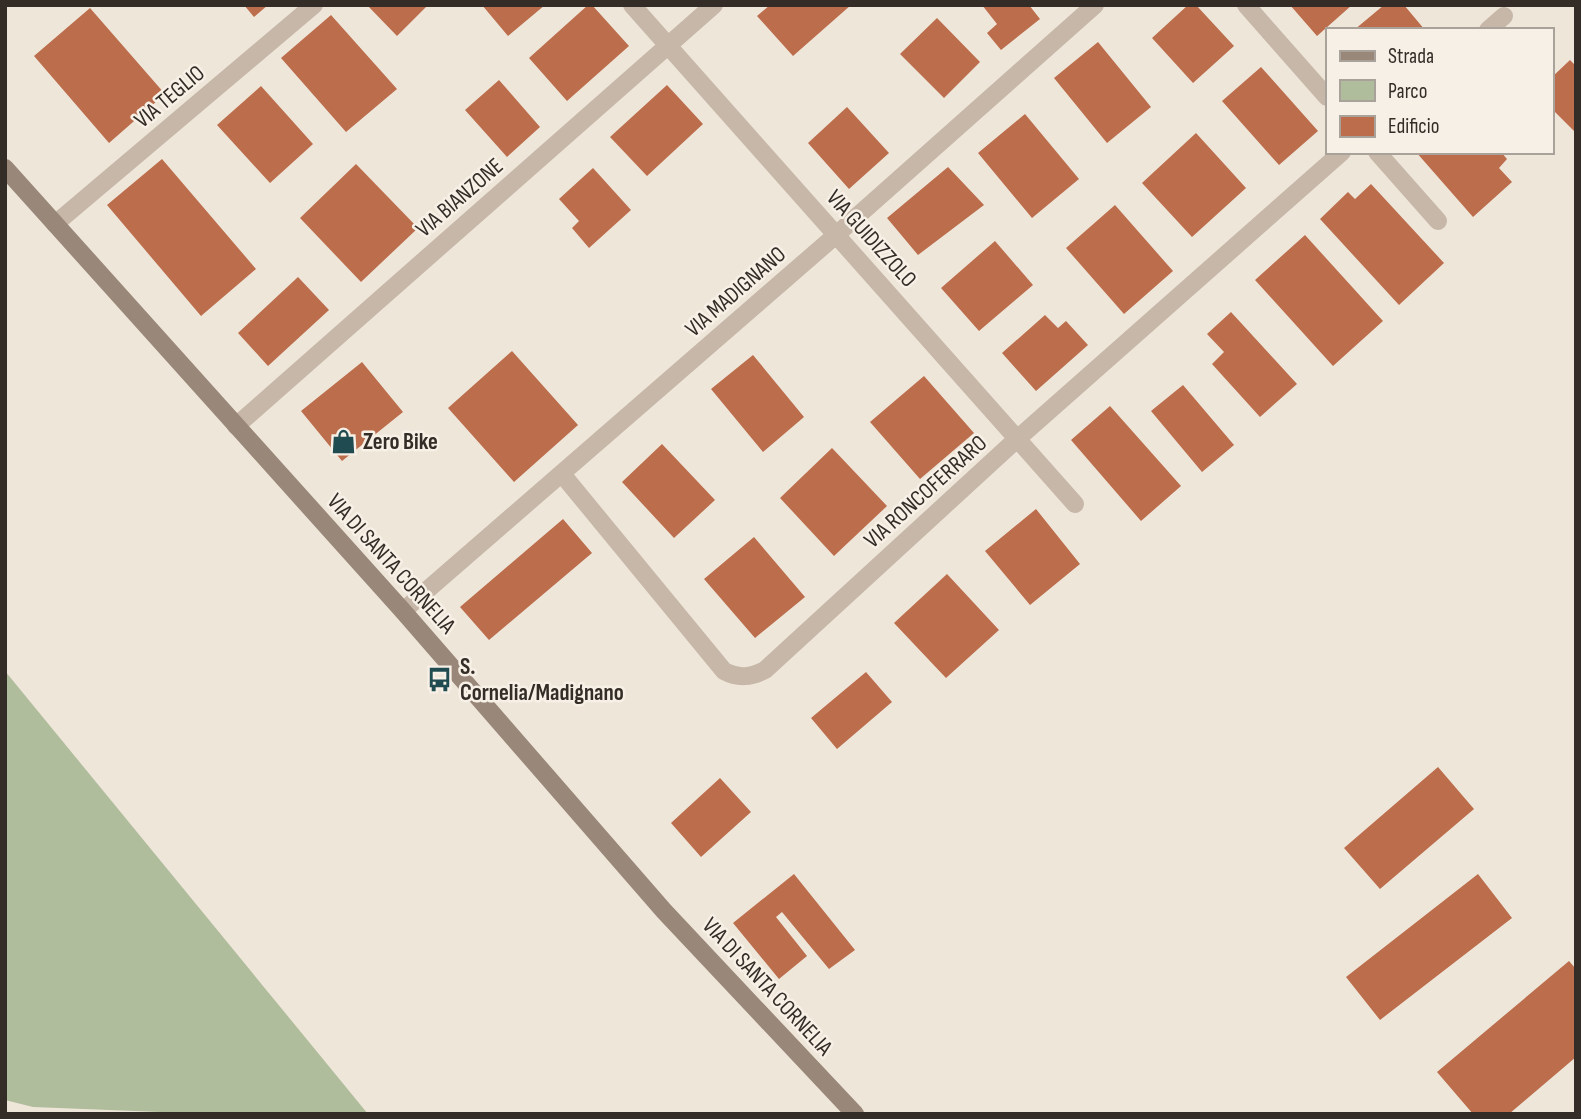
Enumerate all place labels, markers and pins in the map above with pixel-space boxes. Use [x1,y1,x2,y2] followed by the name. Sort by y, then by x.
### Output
[329,427,357,455] shop icon: Zero Bike
[363,428,438,456] place label: Zero Bike
[460,653,624,707] place label: S. Cornelia/Madignano
[426,665,454,693] bus stop icon: S. Cornelia/Madignano

